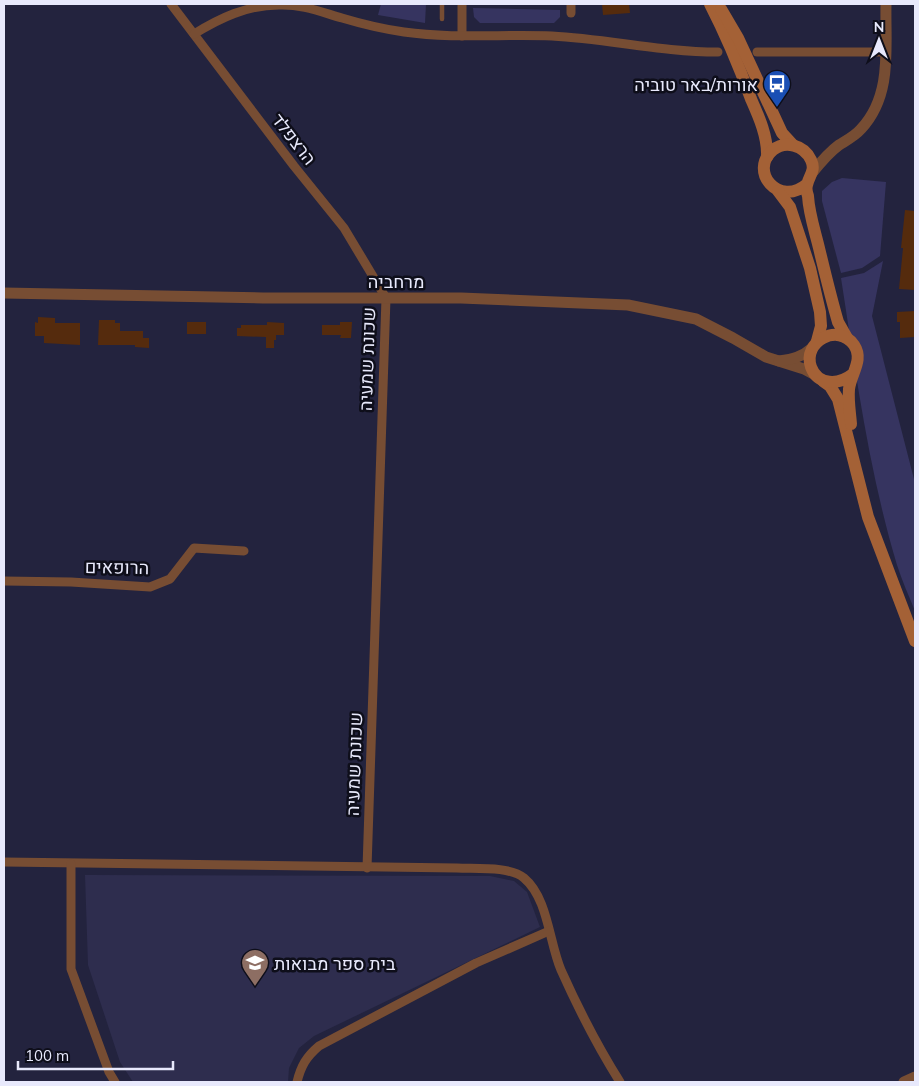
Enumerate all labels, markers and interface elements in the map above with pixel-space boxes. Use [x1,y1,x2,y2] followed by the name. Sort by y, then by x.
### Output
[854,15,904,65] north arrow
[874,18,884,36] text: N
[762,69,792,108] bus stop icon: אורות/באר טוביה
[634,73,758,96] place label: אורות/באר טוביה
[267,109,321,169] street label: הרצפלד
[368,270,424,293] street label: מרחביה
[354,307,380,411] street label: שכונת שמעיה
[85,555,149,579] street label: הרופאים
[341,712,367,816] street label: שכונת שמעיה
[240,948,270,987] school or university icon: בית ספר מבואות
[274,952,396,975] place label: בית ספר מבואות
[18,1038,172,1070] scale bar
[25,1046,69,1065] text: 100 m

